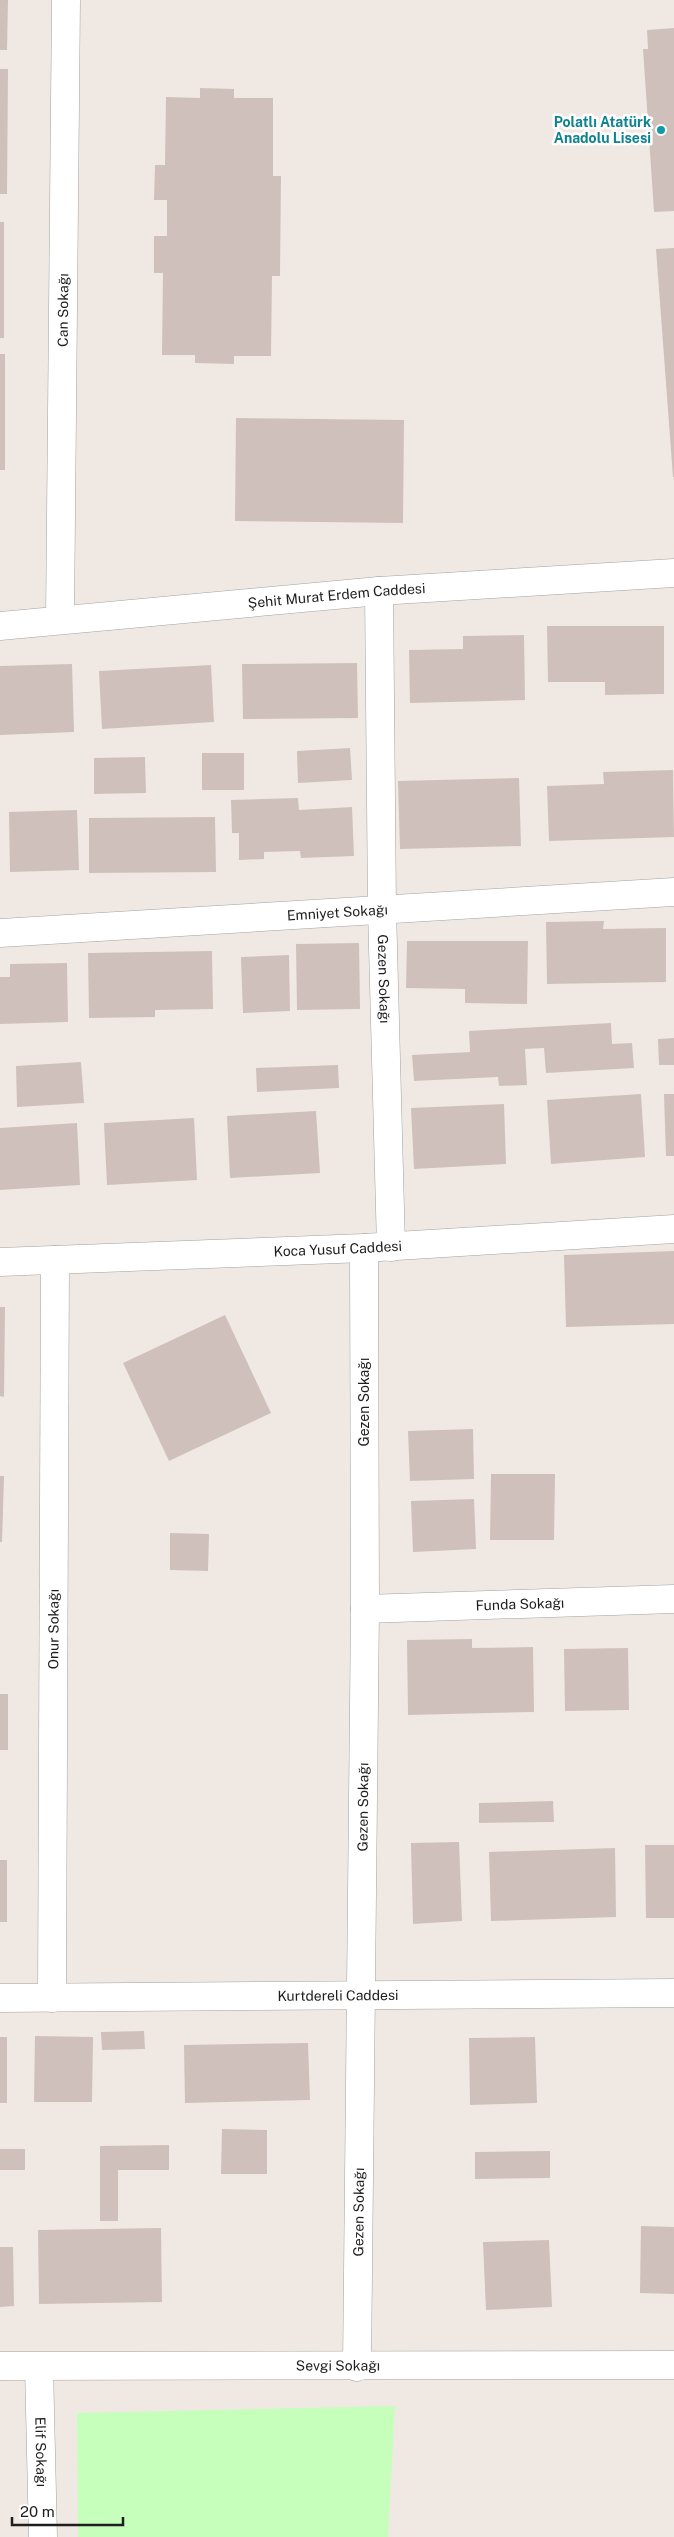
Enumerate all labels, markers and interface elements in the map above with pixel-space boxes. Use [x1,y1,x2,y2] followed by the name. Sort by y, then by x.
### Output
[554,114,651,146] place label: Polatlı Atatürk Anadolu Lisesi
[655,124,667,136] marker: Polatlı Atatürk Anadolu Lisesi
[55,273,71,347] street label: Can Sokağı
[247,580,426,611] street label: Şehit Murat Erdem Caddesi
[287,901,388,924] street label: Emniyet Sokağı
[375,934,393,1024] street label: Gezen Sokağı
[273,1238,402,1259] street label: Koca Yusuf Caddesi
[356,1358,372,1446] street label: Gezen Sokağı
[45,1589,62,1669] street label: Onur Sokağı
[475,1595,565,1613] street label: Funda Sokağı
[354,1762,371,1852] street label: Gezen Sokağı
[277,1987,399,2004] street label: Kurtdereli Caddesi
[350,2167,367,2257] street label: Gezen Sokağı
[296,2357,380,2374] street label: Sevgi Sokağı
[32,2417,50,2487] street label: Elif Sokağı
[12,2494,124,2526] scale bar
[20,2503,55,2520] text: 20 m

